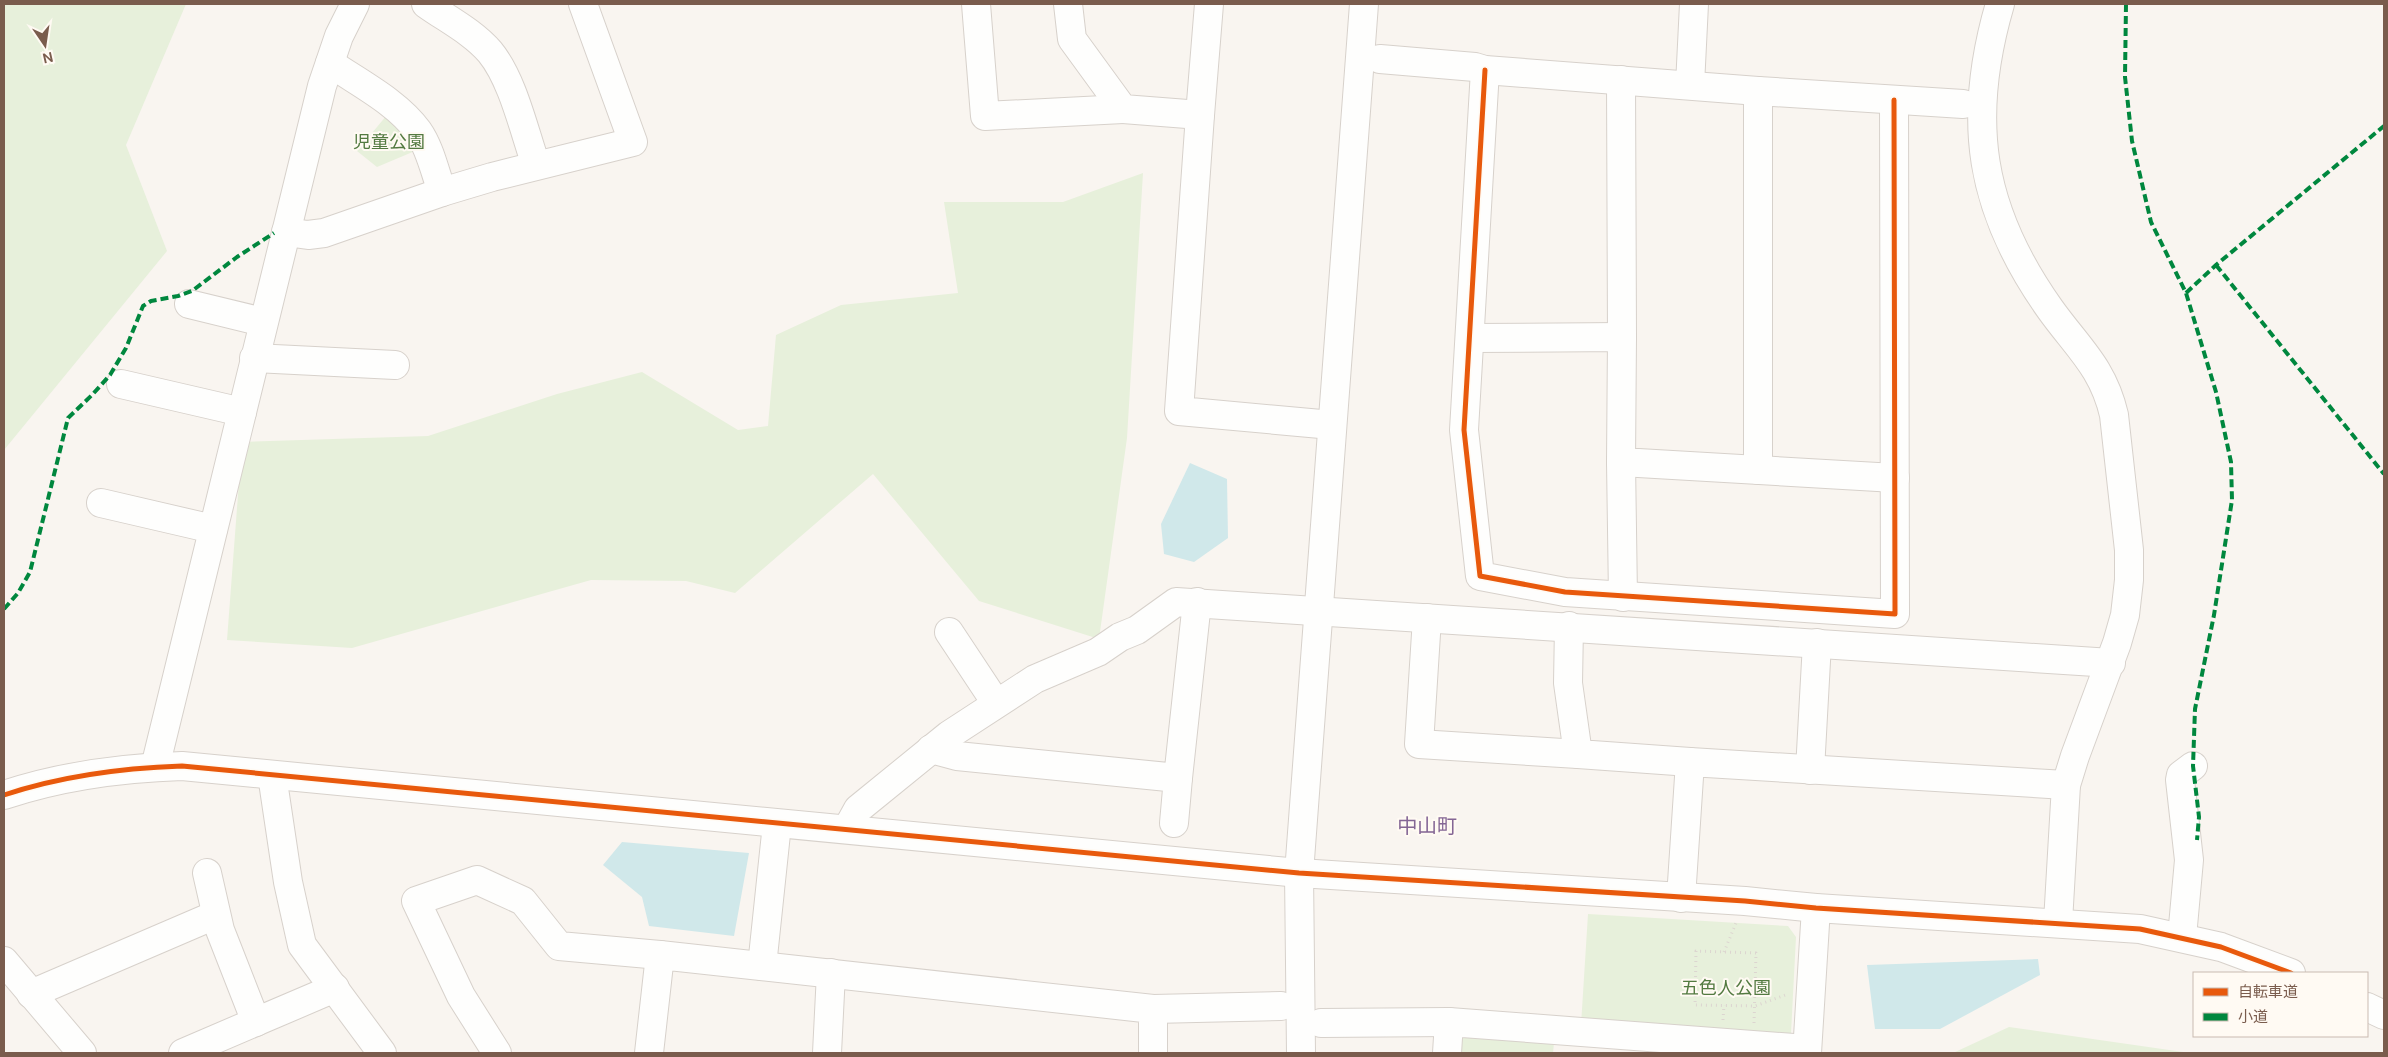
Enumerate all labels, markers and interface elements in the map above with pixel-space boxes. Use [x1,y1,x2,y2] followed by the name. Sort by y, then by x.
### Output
[20,20,70,70] north arrow
[41,48,55,68] text: N
[353,130,425,154] park label: 児童公園
[1397,813,1457,839] district label: 中山町
[2193,972,2368,1037] legend
[1681,976,1771,1000] park label: 五色人公園
[2238,982,2298,1002] text: 自転車道
[2238,1007,2268,1027] text: 小道

